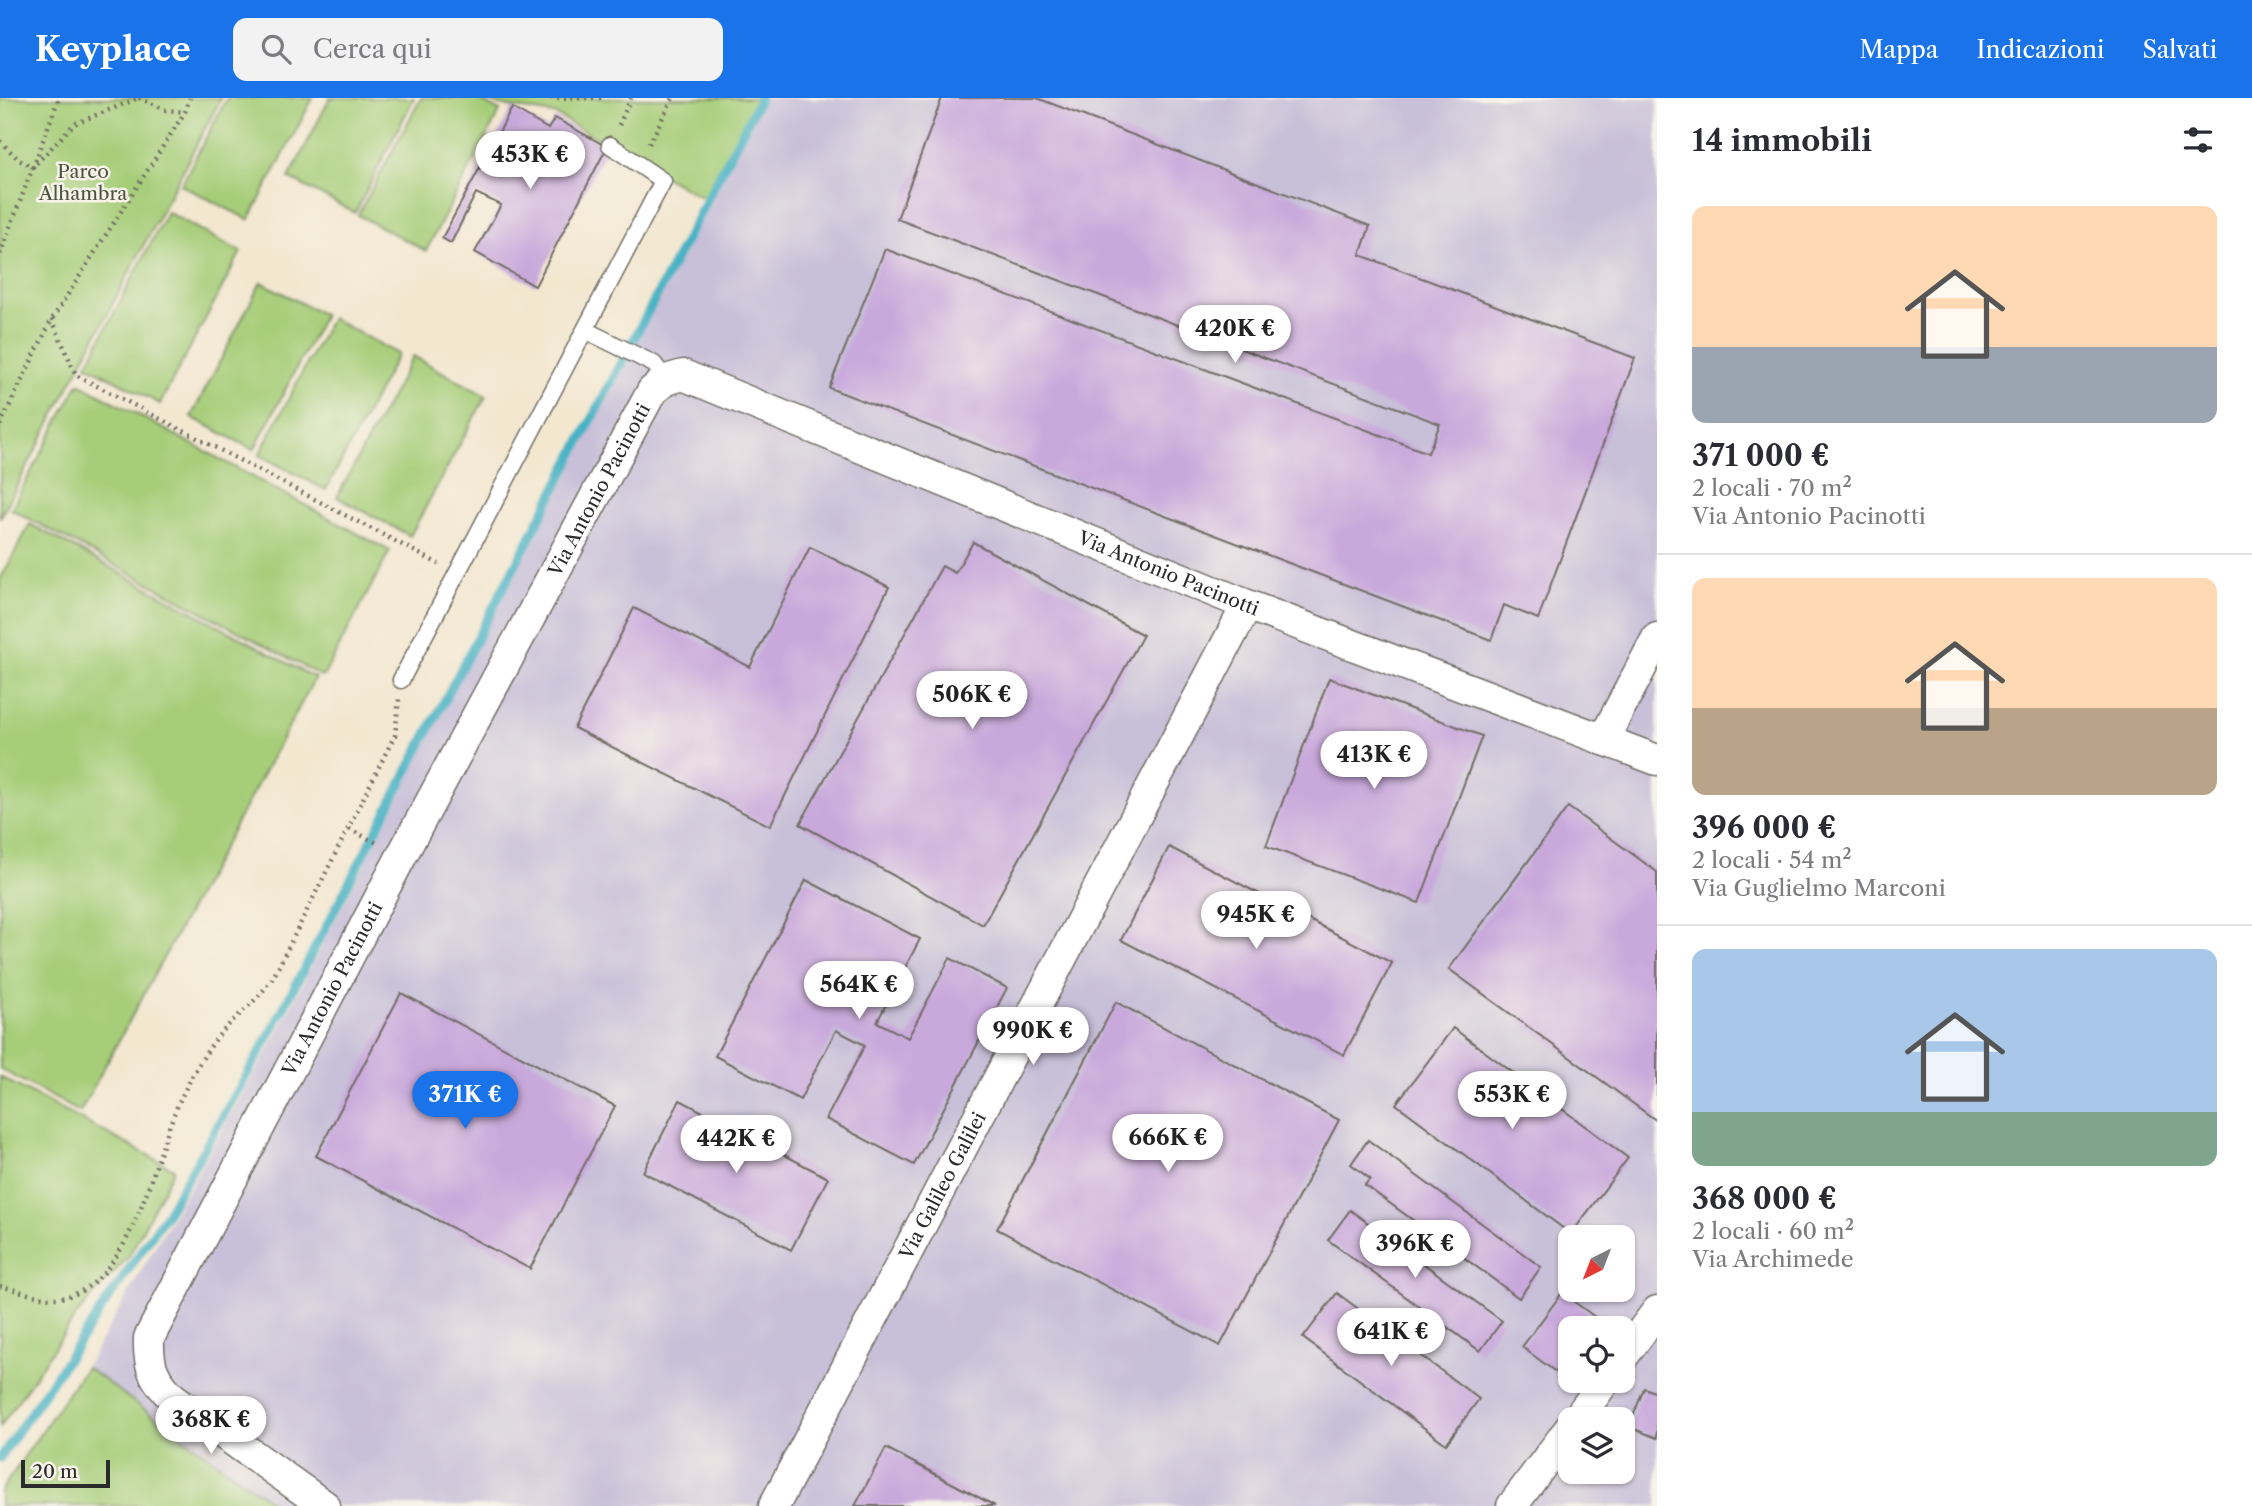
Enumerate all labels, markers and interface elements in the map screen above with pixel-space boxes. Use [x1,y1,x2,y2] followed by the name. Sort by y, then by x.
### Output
[233,18,723,81] search box
[35,29,191,70] text: Keyplace
[257,30,295,68] icon: search
[313,33,432,65] text: Cerca qui
[1859,35,1938,64] text: Mappa
[1976,35,2104,64] text: Indicazioni
[2142,35,2217,64] text: Salvati
[2179,121,2217,159] icon: filters
[1692,122,1872,159] text: 14 immobili
[473,132,587,191] pin: 453K €
[491,140,569,168] text: 453K €
[38,160,127,205] park label: Parco Alhambra
[1892,251,2018,377] icon: home
[1178,306,1292,365] pin: 420K €
[1195,314,1275,342] text: 420K €
[543,399,655,581] street label: Via Antonio Pacinotti
[1692,437,1830,474] text: 371 000 €
[1692,474,1852,502] text: 2 locali · 70 m²
[1692,502,1926,530] text: Via Antonio Pacinotti
[1074,526,1262,621] street label: Via Antonio Pacinotti
[1892,623,2018,749] icon: home
[915,672,1029,731] pin: 506K €
[932,680,1012,708] text: 506K €
[1317,732,1431,791] pin: 413K €
[1336,740,1412,768] text: 413K €
[1692,809,1836,846] text: 396 000 €
[1692,846,1852,874] text: 2 locali · 54 m²
[1692,874,1946,902] text: Via Guglielmo Marconi
[1199,892,1313,951] pin: 945K €
[277,898,388,1081] street label: Via Antonio Pacinotti
[1217,900,1295,928] text: 945K €
[802,962,916,1021] pin: 564K €
[820,970,898,998] text: 564K €
[1892,994,2018,1120] icon: home
[976,1007,1090,1067] pin: 990K €
[993,1016,1073,1044] text: 990K €
[408,1072,522,1131] pin: 371K €
[1455,1072,1569,1131] pin: 553K €
[428,1080,502,1108] text: 371K €
[1474,1080,1550,1108] text: 553K €
[894,1108,991,1264] street label: Via Galileo Galilei
[1111,1114,1225,1174] pin: 666K €
[679,1116,793,1175] pin: 442K €
[1128,1123,1208,1151] text: 666K €
[696,1124,776,1152] text: 442K €
[1692,1180,1837,1217] text: 368 000 €
[1692,1217,1854,1245] text: 2 locali · 60 m²
[1358,1220,1472,1280] pin: 396K €
[1558,1225,1634,1302] north arrow
[1558,1225,1635,1484] map controls
[1376,1229,1454,1257] text: 396K €
[1692,1245,1854,1273] text: Via Archimede
[1334,1308,1448,1368] pin: 641K €
[1558,1316,1635,1393] button: locate
[1353,1317,1429,1345] text: 641K €
[154,1396,268,1456] pin: 368K €
[171,1405,251,1433] text: 368K €
[1558,1407,1635,1484] button: layers
[21,1457,110,1489] scale bar
[32,1460,78,1483] text: 20 m

